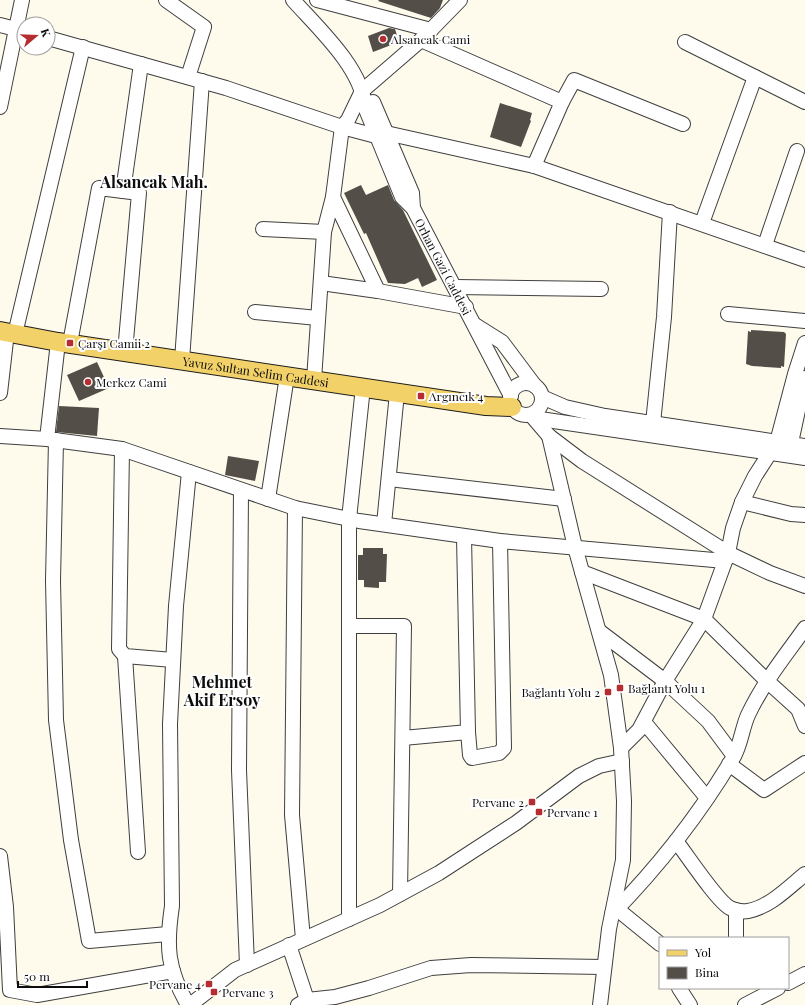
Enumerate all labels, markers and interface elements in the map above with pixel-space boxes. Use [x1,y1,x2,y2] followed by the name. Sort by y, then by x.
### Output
[16,16,56,56] north arrow
[38,26,54,39] text: K
[390,31,471,47] place label: Alsancak Cami
[378,34,388,44] marker: Alsancak Cami
[99,171,208,192] district label: Alsancak Mah.
[412,215,476,318] street label: Orhan Gazi Caddesi
[78,335,150,351] place label: Çarşı Camii 2
[65,338,75,348] marker: Çarşı Camii 2
[181,353,330,390] street label: Yavuz Sultan Selim Caddesi
[96,374,167,390] place label: Merkez Cami
[83,377,93,387] marker: Merkez Cami
[428,388,483,404] place label: Argıncık 4
[416,391,426,401] marker: Argıncık 4
[183,671,261,710] district label: Mehmet Akif Ersoy
[628,680,706,696] place label: Bağlantı Yolu 1
[615,683,625,693] marker: Bağlantı Yolu 1
[521,684,600,700] place label: Bağlantı Yolu 2
[603,687,613,697] marker: Bağlantı Yolu 2
[472,794,524,810] place label: Pervane 2
[527,797,537,807] marker: Pervane 2
[547,804,598,820] place label: Pervane 1
[534,807,544,817] marker: Pervane 1
[659,937,789,989] legend
[694,944,712,960] text: Yol
[18,963,87,989] scale bar
[695,964,719,980] text: Bina
[24,968,50,984] text: 50 m
[149,976,201,992] place label: Pervane 4
[204,979,214,989] marker: Pervane 4
[222,984,274,1000] place label: Pervane 3
[209,987,219,997] marker: Pervane 3

